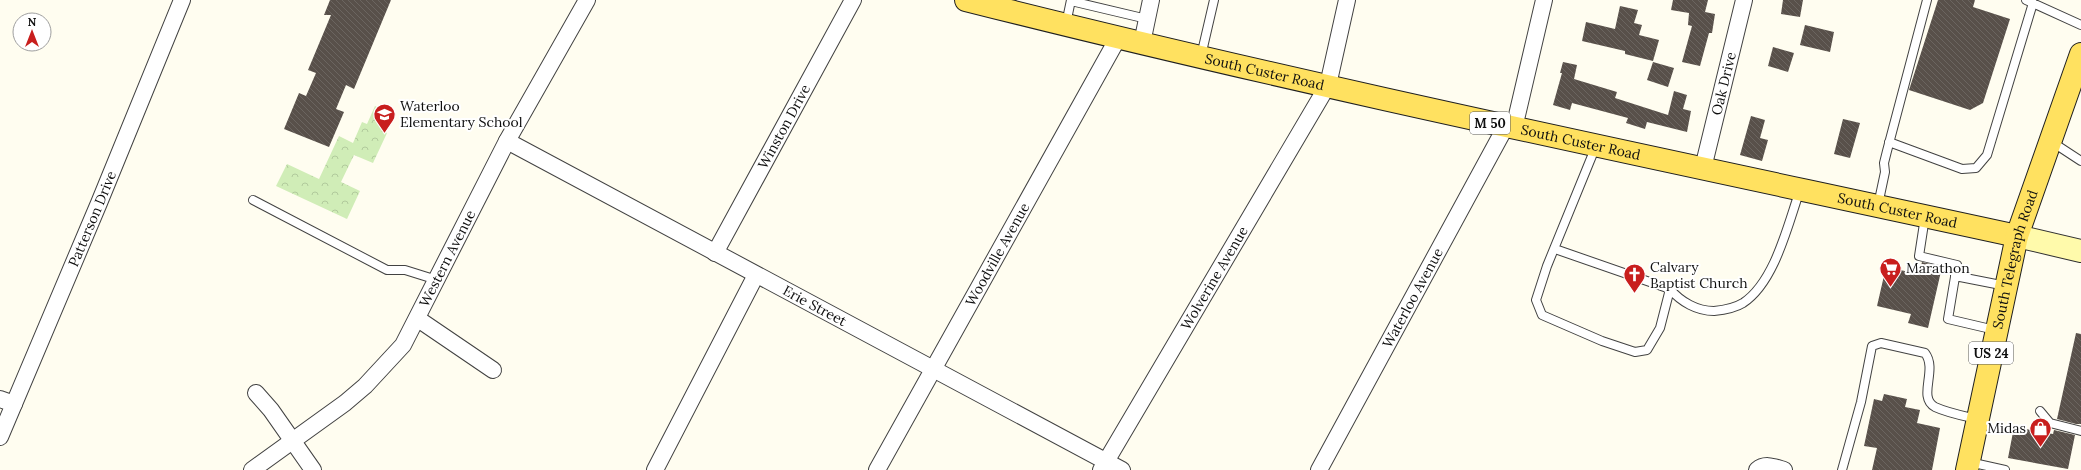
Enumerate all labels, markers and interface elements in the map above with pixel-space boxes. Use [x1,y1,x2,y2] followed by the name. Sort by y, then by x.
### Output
[12,12,52,52] north arrow
[28,15,37,29] text: N
[1203,49,1326,94] street label: South Custer Road
[1707,50,1740,117] street label: Oak Drive
[754,81,814,172] street label: Winston Drive
[400,97,523,131] place label: Waterloo Elementary School
[371,101,397,134] school or university icon: Waterloo Elementary School
[1470,112,1510,134] road number: M 50
[1519,120,1642,164] street label: South Custer Road
[64,168,120,269] street label: Patterson Drive
[1988,187,2042,331] street label: South Telegraph Road
[1836,189,1959,232] street label: South Custer Road
[961,199,1034,309] street label: Woodville Avenue
[415,207,479,310] street label: Western Avenue
[1177,222,1252,333] street label: Wolverine Avenue
[1378,244,1447,351] street label: Waterloo Avenue
[1878,255,1904,288] supermarket icon: Marathon
[1650,258,1748,292] place label: Calvary Baptist Church
[1906,259,1970,277] place label: Marathon
[1621,262,1647,295] church icon: Calvary Baptist Church
[780,281,850,330] street label: Erie Street
[1969,342,2013,364] road number: US 24
[2028,415,2054,448] shop icon: Midas
[1987,419,2026,437] place label: Midas

